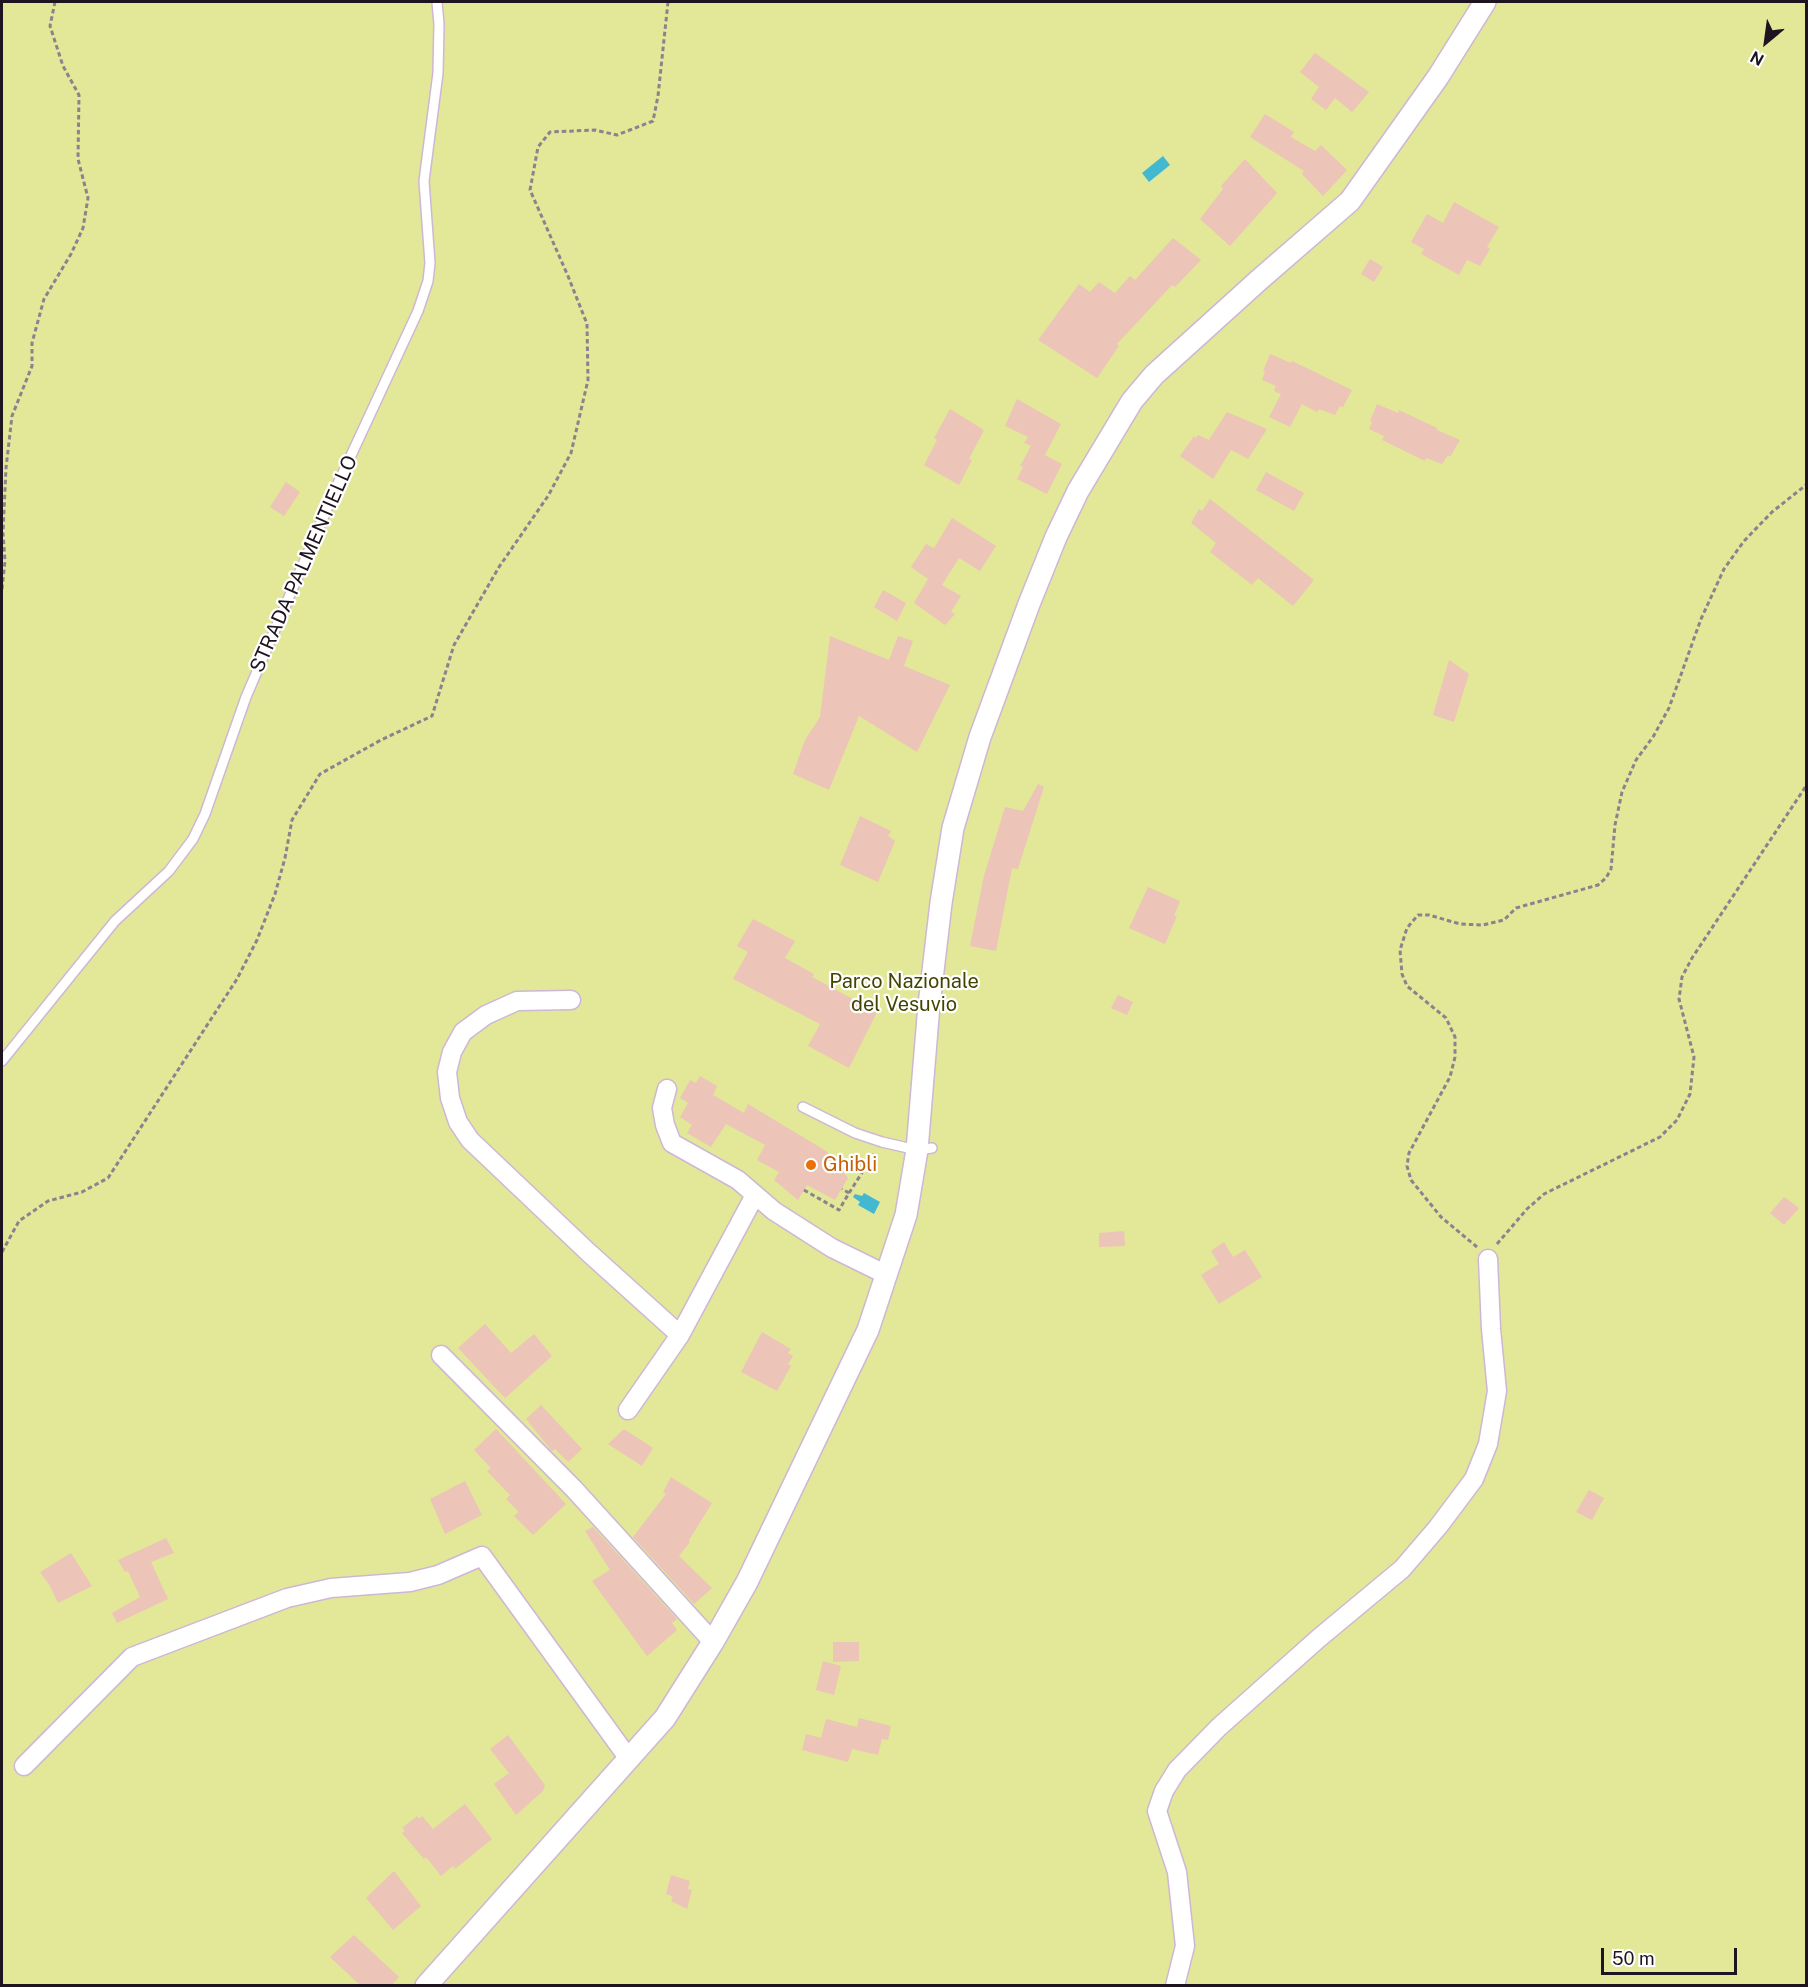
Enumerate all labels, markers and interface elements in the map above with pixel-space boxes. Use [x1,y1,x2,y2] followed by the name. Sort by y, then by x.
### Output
[1736,12,1796,72] north arrow
[1747,47,1767,70] text: N
[245,452,363,676] street label: STRADA PALMENTIELLO
[829,970,979,1017] park label: Parco Nazionale del Vesuvio
[823,1153,877,1177] place label: Ghibli
[804,1158,818,1172] marker: Ghibli
[1604,1936,1740,1974] scale bar
[1612,1948,1655,1969] text: 50 m

